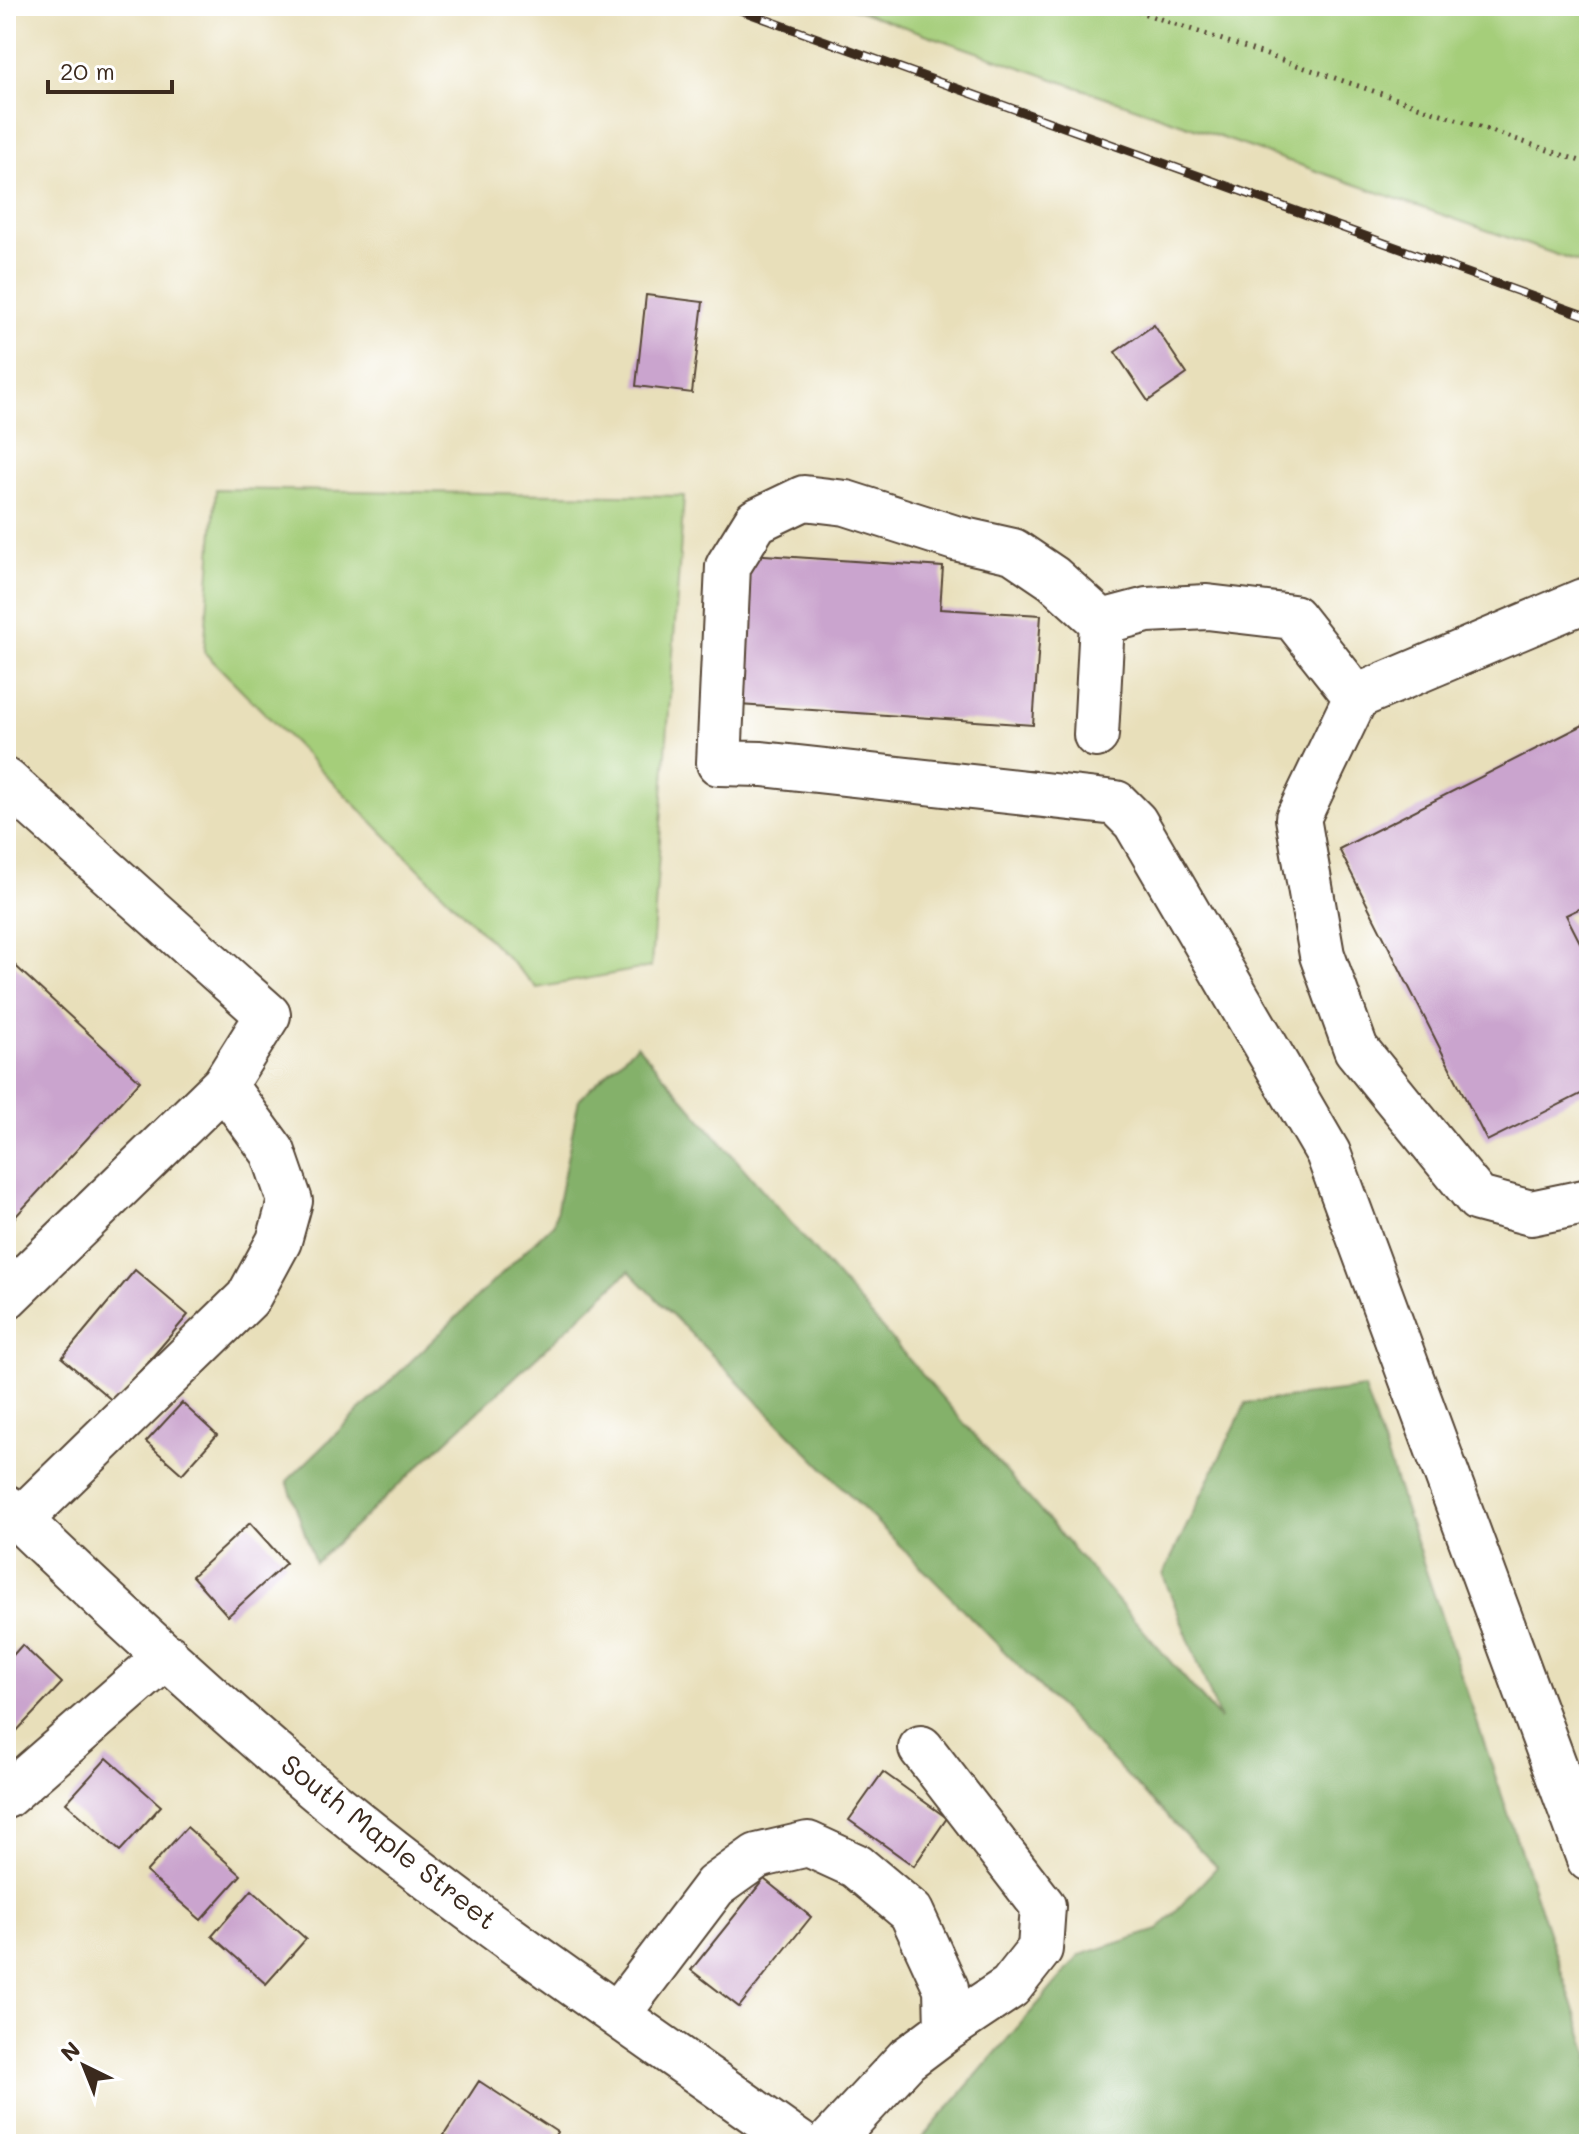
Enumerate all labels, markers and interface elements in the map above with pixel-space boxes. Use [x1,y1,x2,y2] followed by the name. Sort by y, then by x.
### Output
[48,44,172,94] scale bar
[60,55,115,86] text: 20 m
[274,1746,505,1937] street label: South Maple Street
[44,2026,124,2106] north arrow
[54,2035,86,2067] text: N

